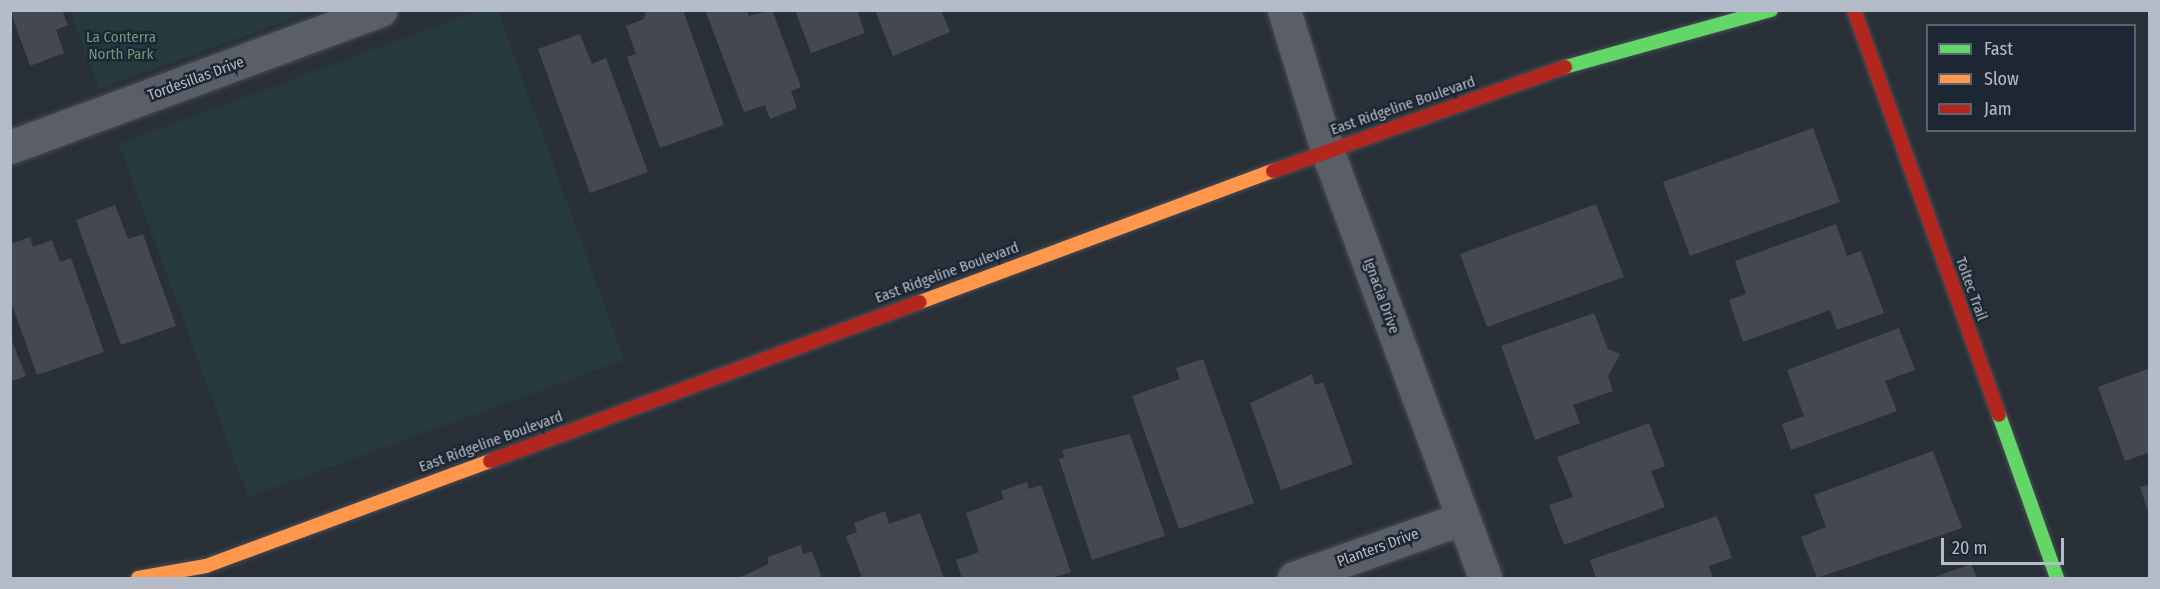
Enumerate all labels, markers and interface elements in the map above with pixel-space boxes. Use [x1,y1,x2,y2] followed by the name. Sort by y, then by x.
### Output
[1926,24,2136,132] legend
[86,28,156,63] park label: La Conterra North Park
[1984,38,2013,60] text: Fast
[145,53,247,105] street label: Tordesillas Drive
[1984,68,2019,90] text: Slow
[1328,73,1478,139] street label: East Ridgeline Boulevard
[1984,98,2012,120] text: Jam
[873,239,1021,307] street label: East Ridgeline Boulevard
[1951,255,1991,323] street label: Toltec Trail
[1359,256,1403,336] street label: Ignacia Drive
[417,408,565,476] street label: East Ridgeline Boulevard
[1335,525,1421,571] street label: Planters Drive
[1944,526,2067,564] scale bar
[1952,537,1987,559] text: 20 m

